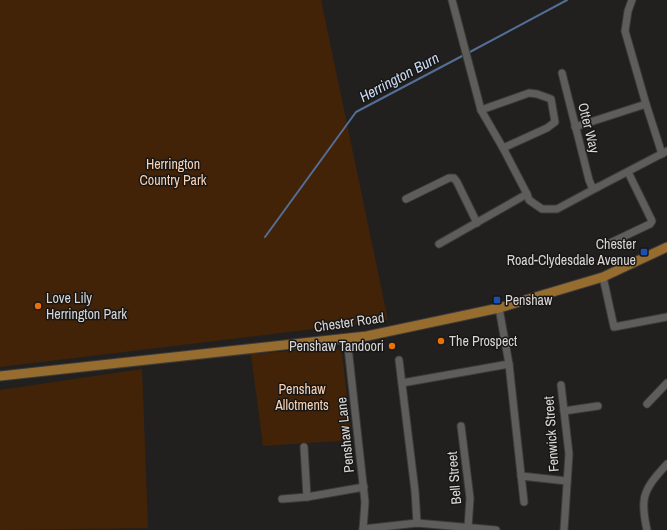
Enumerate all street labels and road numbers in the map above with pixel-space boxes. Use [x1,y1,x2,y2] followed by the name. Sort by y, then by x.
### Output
[574,101,604,155] street label: Otter Way
[313,308,385,336] street label: Chester Road
[539,395,563,473] street label: Fenwick Street
[332,396,358,474] street label: Penshaw Lane
[443,451,465,505] street label: Bell Street

